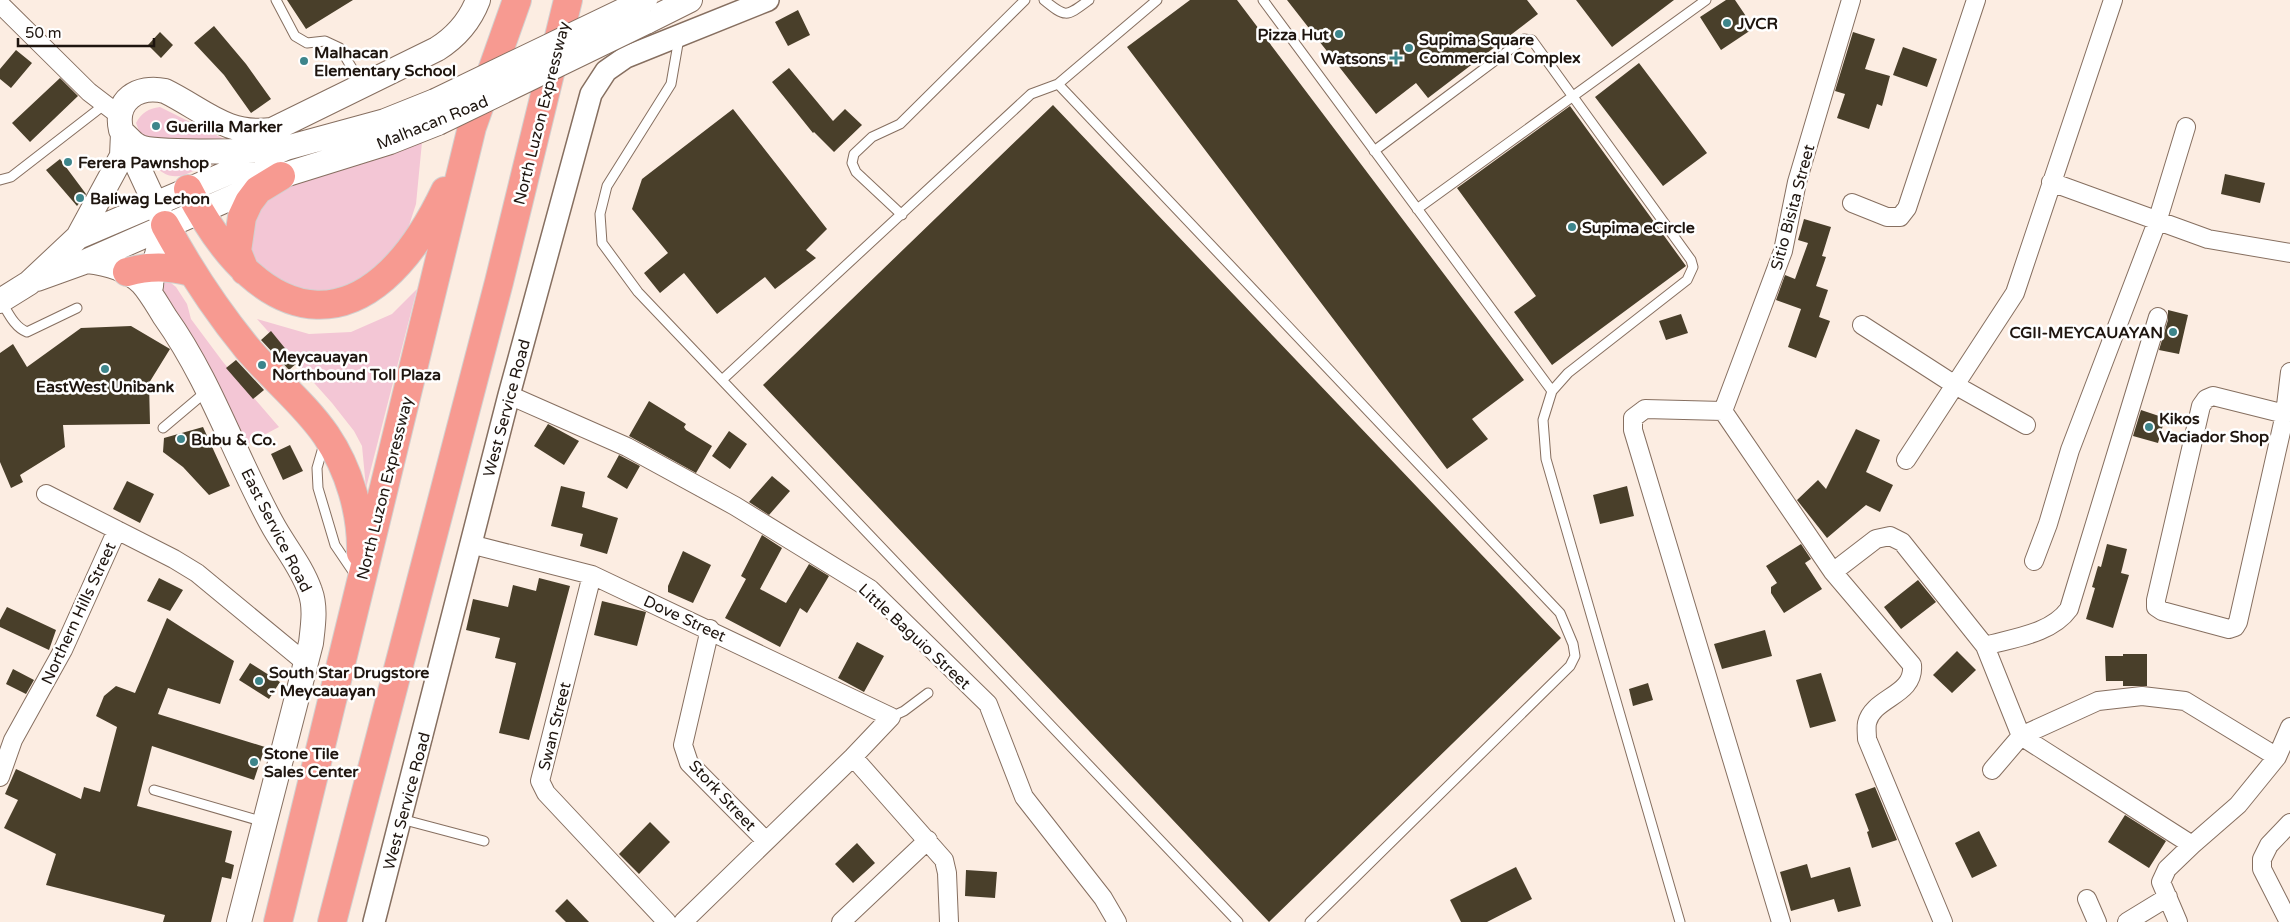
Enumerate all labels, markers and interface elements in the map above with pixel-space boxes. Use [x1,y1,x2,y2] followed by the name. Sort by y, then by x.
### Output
[1736,14,1778,34] place label: JVCR
[18,15,154,47] scale bar
[1721,17,1733,29] marker: JVCR
[509,19,575,207] street label: North Luzon Expressway
[25,24,62,42] text: 50 m
[1258,25,1330,45] place label: Pizza Hut
[1333,28,1345,40] marker: Pizza Hut
[1419,30,1581,68] place label: Supima Square Commercial Complex
[1403,42,1415,54] marker: Supima Square Commercial Complex
[314,43,456,81] place label: Malhacan Elementary School
[1321,49,1386,69] place label: Watsons
[1390,52,1402,64] marker: Watsons
[298,55,310,67] marker: Malhacan Elementary School
[374,91,491,154] street label: Malhacan Road
[166,117,283,137] place label: Guerilla Marker
[150,120,162,132] marker: Guerilla Marker
[1767,142,1819,272] street label: Sitio Bisita Street
[78,153,209,173] place label: Ferera Pawnshop
[62,156,74,168] marker: Ferera Pawnshop
[90,189,210,209] place label: Baliwag Lechon
[74,192,86,204] marker: Baliwag Lechon
[1582,218,1695,238] place label: Supima eCircle
[1566,221,1578,233] marker: Supima eCircle
[2009,323,2163,343] place label: CGII-MEYCAUAYAN
[2167,326,2179,338] marker: CGII-MEYCAUAYAN
[479,337,535,479] street label: West Service Road
[272,347,441,385] place label: Meycauayan Northbound Toll Plaza
[256,359,268,371] marker: Meycauayan Northbound Toll Plaza
[99,363,111,375] marker: EastWest Unibank
[36,377,174,397] place label: EastWest Unibank
[352,394,418,582] street label: North Luzon Expressway
[2159,409,2269,447] place label: Kikos Vaciador Shop
[2143,421,2155,433] marker: Kikos Vaciador Shop
[191,430,276,450] place label: Bubu & Co.
[175,433,187,445] marker: Bubu & Co.
[236,465,316,596] street label: East Service Road
[37,539,121,688] street label: Northern Hills Street
[854,580,975,694] street label: Little Baguio Street
[640,591,729,647] street label: Dove Street
[269,663,429,701] place label: South Star Drugstore - Meycauayan
[253,675,265,687] marker: South Star Drugstore - Meycauayan
[534,680,576,773] street label: Swan Street
[379,730,435,872] street label: West Service Road
[264,744,359,782] place label: Stone Tile Sales Center
[248,756,260,768] marker: Stone Tile Sales Center
[684,756,760,835] street label: Stork Street

